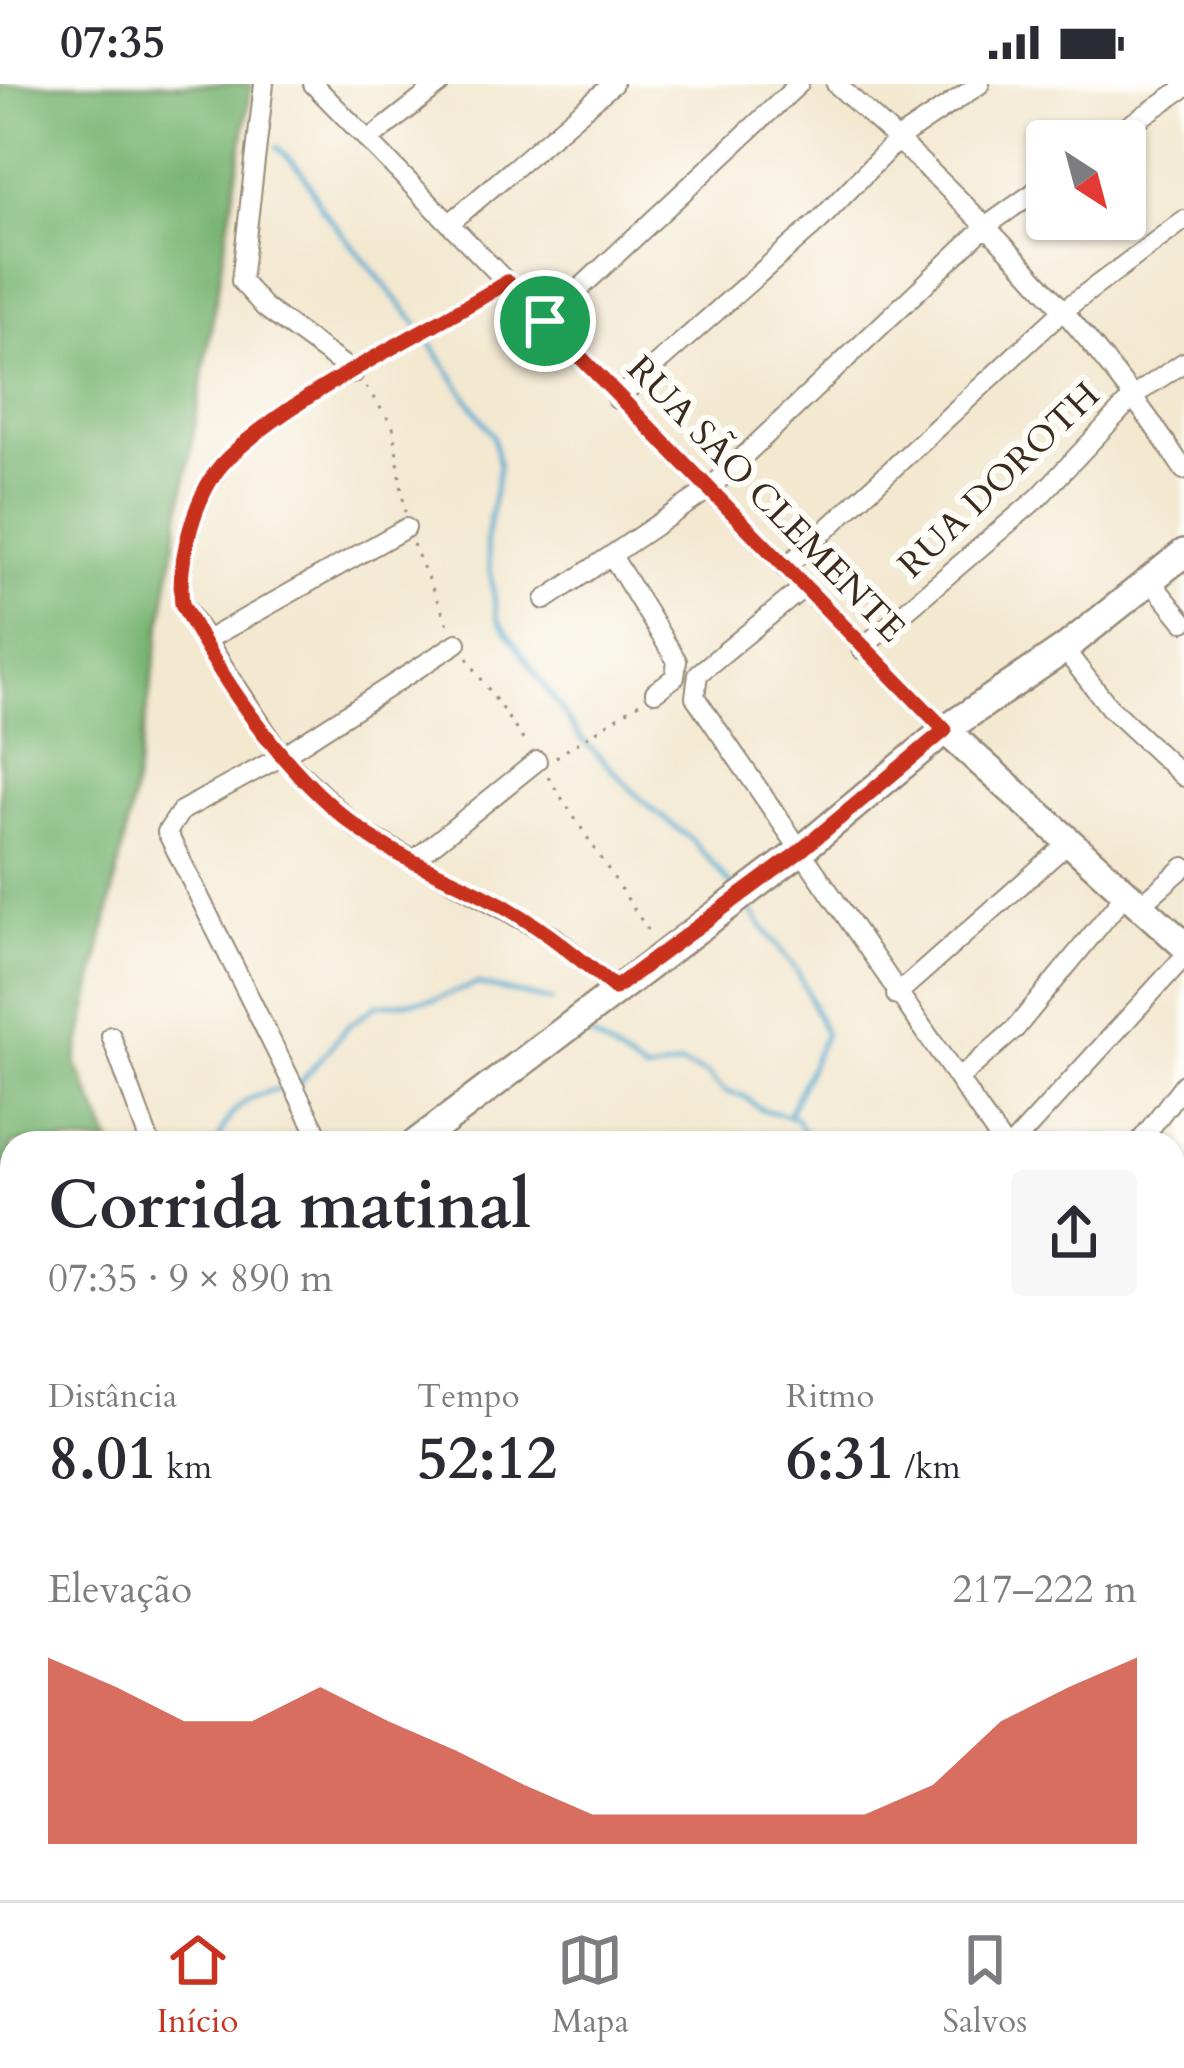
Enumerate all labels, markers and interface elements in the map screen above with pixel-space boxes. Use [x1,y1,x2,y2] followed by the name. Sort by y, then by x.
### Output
[60,12,165,73] text: 07:35
[1026,120,1146,240] north arrow
[1026,120,1146,240] map controls
[494,270,596,372] pin
[512,288,578,354] icon: arrive
[616,345,916,653] street label: RUA SÃO CLEMENTE
[888,371,1110,589] street label: RUA DOROTH
[48,1162,531,1251] text: Corrida matinal
[1011,1170,1137,1296] button: share
[48,1252,333,1305] text: 07:35 · 9 × 890 m
[48,1374,177,1419] text: Distância
[417,1374,520,1419] text: Tempo
[786,1374,874,1419] text: Ritmo
[48,1419,158,1500] text: 8.01
[417,1419,557,1500] text: 52:12
[786,1419,896,1500] text: 6:31
[158,1445,212,1490] text: km
[896,1445,961,1490] text: /km
[48,1563,192,1616] text: Elevação
[952,1563,1137,1616] text: 217–222 m
[157,1927,238,2044] tab: Início
[552,1927,629,2044] tab: Mapa
[942,1927,1027,2044] tab: Salvos

